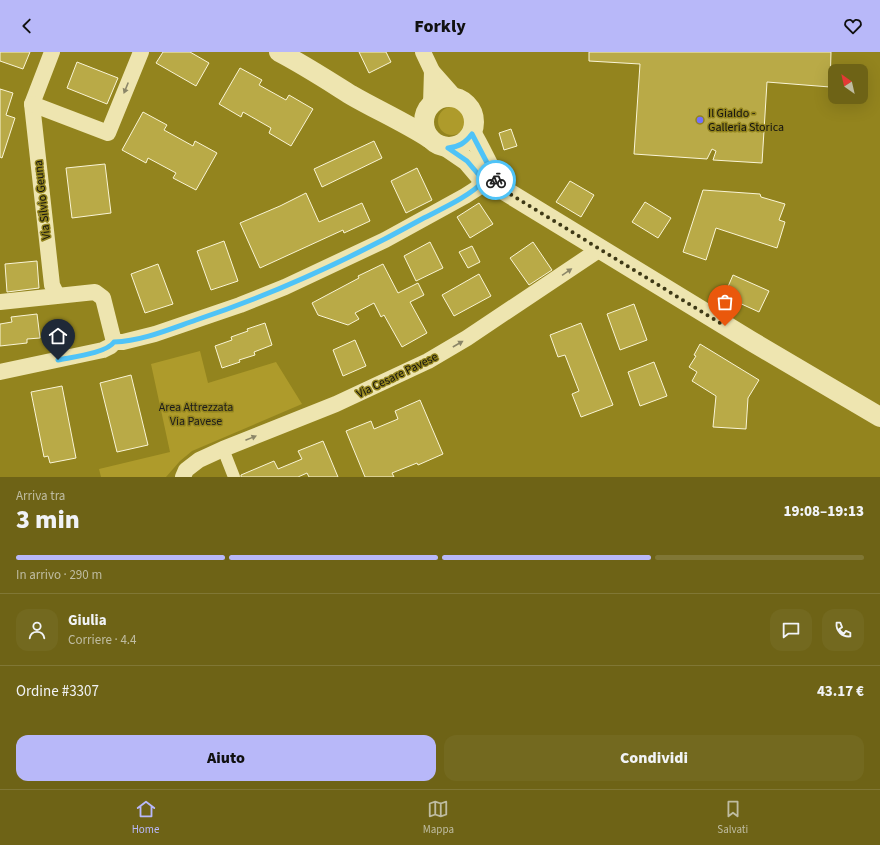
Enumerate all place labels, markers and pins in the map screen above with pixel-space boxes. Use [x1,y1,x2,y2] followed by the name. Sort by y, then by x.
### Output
[708,105,784,136] place label: Il Gialdo - Galleria Storica
[695,115,705,125] marker: Il Gialdo - Galleria Storica
[708,285,742,326] pin
[41,319,75,360] pin

